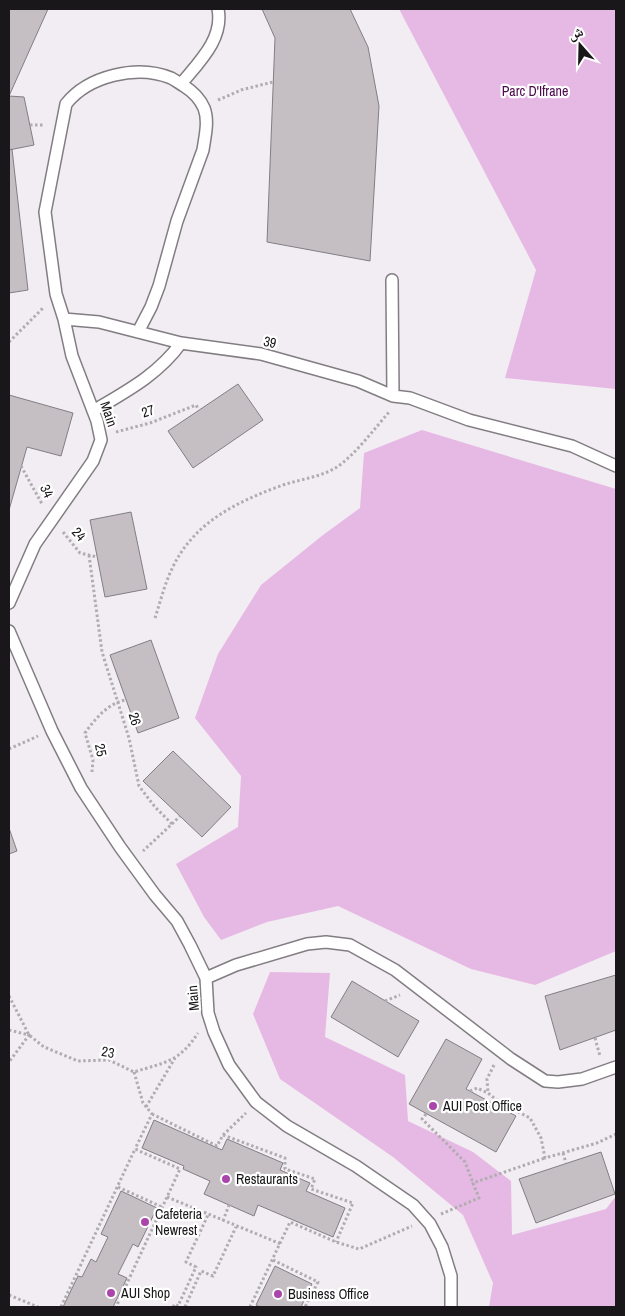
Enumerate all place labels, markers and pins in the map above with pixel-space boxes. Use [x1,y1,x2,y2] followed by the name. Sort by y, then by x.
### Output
[442,1097,522,1115] place label: AUI Post Office
[427,1100,439,1112] marker: AUI Post Office
[236,1170,298,1188] place label: Restaurants
[220,1173,232,1185] marker: Restaurants
[155,1205,203,1239] place label: Cafeteria Newrest
[139,1216,151,1228] marker: Cafeteria Newrest
[120,1284,170,1302] place label: AUI Shop
[288,1285,369,1303] place label: Business Office
[105,1287,117,1299] marker: AUI Shop
[272,1288,284,1300] marker: Business Office

